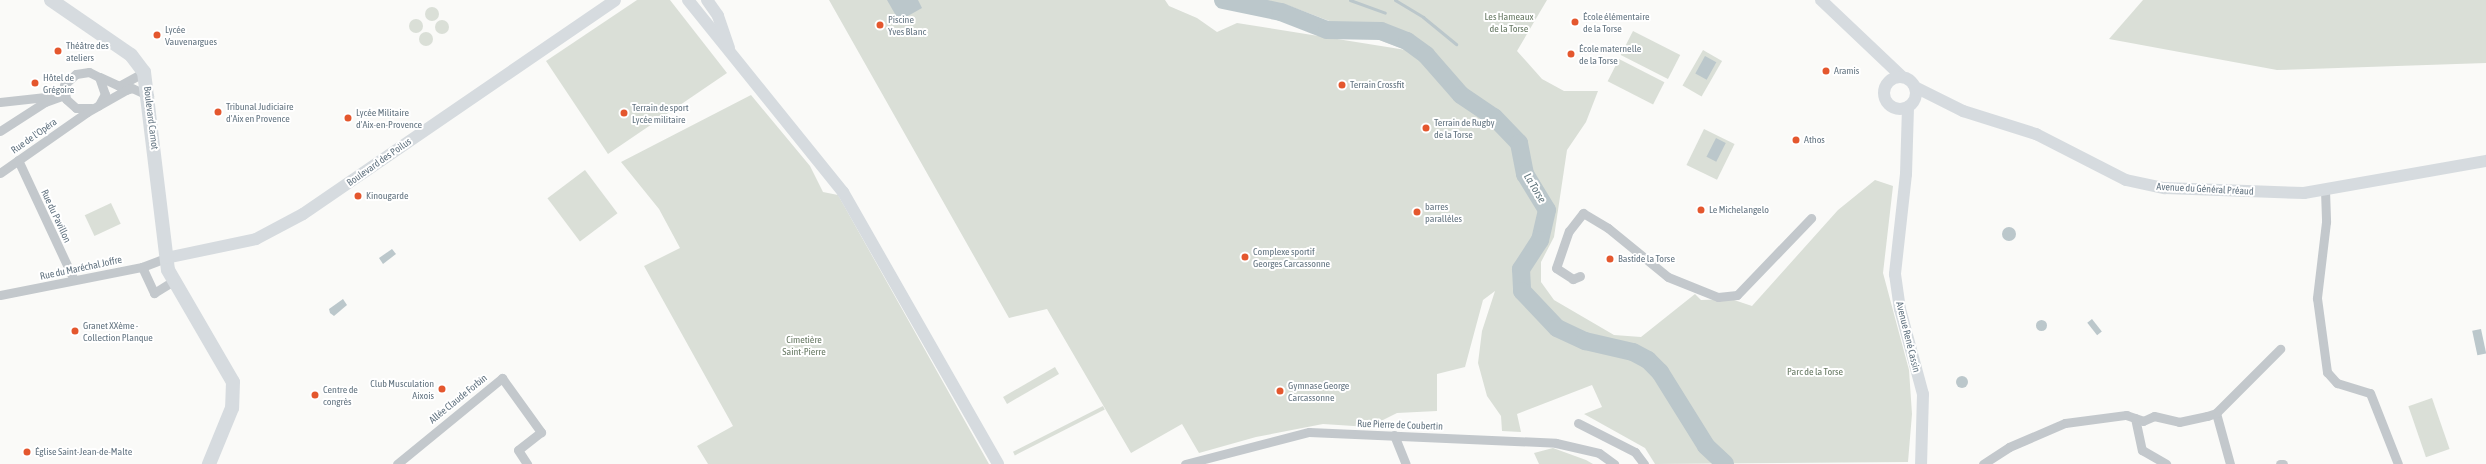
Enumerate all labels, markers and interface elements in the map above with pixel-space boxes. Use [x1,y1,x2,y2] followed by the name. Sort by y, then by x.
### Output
[1484,10,1534,34] park label: Les Hameaux de la Torse
[1583,10,1650,34] place label: École élémentaire de la Torse
[888,13,926,36] place label: Piscine Yves Blanc
[1570,17,1580,27] marker: École élémentaire de la Torse
[875,20,885,30] marker: Piscine Yves Blanc
[165,23,217,46] place label: Lycée Vauvenargues
[152,30,162,40] marker: Lycée Vauvenargues
[66,39,109,62] place label: Théâtre des ateliers
[1579,42,1641,66] place label: École maternelle de la Torse
[53,46,63,56] marker: Théâtre des ateliers
[1566,49,1576,59] marker: École maternelle de la Torse
[1834,65,1859,77] place label: Aramis
[1821,66,1831,76] marker: Aramis
[43,71,74,94] place label: Hôtel de Grégoire
[30,78,40,88] marker: Hôtel de Grégoire
[1350,79,1404,91] place label: Terrain Crossfit
[1337,80,1347,90] marker: Terrain Crossfit
[141,86,161,150] street label: Boulevard Carnot
[226,100,294,124] place label: Tribunal Judiciaire d'Aix en Provence
[632,101,689,124] place label: Terrain de sport Lycée militaire
[356,106,422,130] place label: Lycée Militaire d'Aix-en-Provence
[213,107,223,117] marker: Tribunal Judiciaire d'Aix en Provence
[619,108,629,118] marker: Terrain de sport Lycée militaire
[343,113,353,123] marker: Lycée Militaire d'Aix-en-Provence
[9,116,59,156] street label: Rue de l'Opéra
[1434,116,1495,140] place label: Terrain de Rugby de la Torse
[1421,123,1431,133] marker: Terrain de Rugby de la Torse
[1804,134,1825,146] place label: Athos
[344,135,414,189] street label: Boulevard des Poilus
[1791,135,1801,145] marker: Athos
[1521,171,1549,205] water label: La Torse
[2156,180,2254,198] street label: Avenue du Général Préaud
[38,188,74,244] street label: Rue du Pavillon
[366,190,409,202] place label: Kinougarde
[353,191,363,201] marker: Kinougarde
[1425,200,1462,224] place label: barres parallèles
[1709,204,1769,216] place label: Le Michelangelo
[1696,205,1706,215] marker: Le Michelangelo
[1412,207,1422,217] marker: barres parallèles
[1253,245,1330,268] place label: Complexe sportif Georges Carcassonne
[1240,252,1250,262] marker: Complexe sportif Georges Carcassonne
[39,253,123,283] street label: Rue du Maréchal Joffre
[1618,253,1675,265] place label: Bastide la Torse
[1605,254,1615,264] marker: Bastide la Torse
[1893,300,1923,374] street label: Avenue René Cassin
[83,319,153,342] place label: Granet XXème - Collection Planque
[70,326,80,336] marker: Granet XXème - Collection Planque
[782,333,826,356] park label: Cimetière Saint-Pierre
[1787,366,1843,378] park label: Parc de la Torse
[427,372,489,426] street label: Allée Claude Forbin
[370,377,434,400] place label: Club Musculation Aixois
[1288,379,1349,402] place label: Gymnase George Carcassonne
[323,383,358,406] place label: Centre de congrès
[437,384,447,394] marker: Club Musculation Aixois
[1275,386,1285,396] marker: Gymnase George Carcassonne
[310,390,320,400] marker: Centre de congrès
[1357,418,1443,432] street label: Rue Pierre de Coubertin
[35,446,132,458] place label: Église Saint-Jean-de-Malte
[22,447,32,457] marker: Église Saint-Jean-de-Malte

